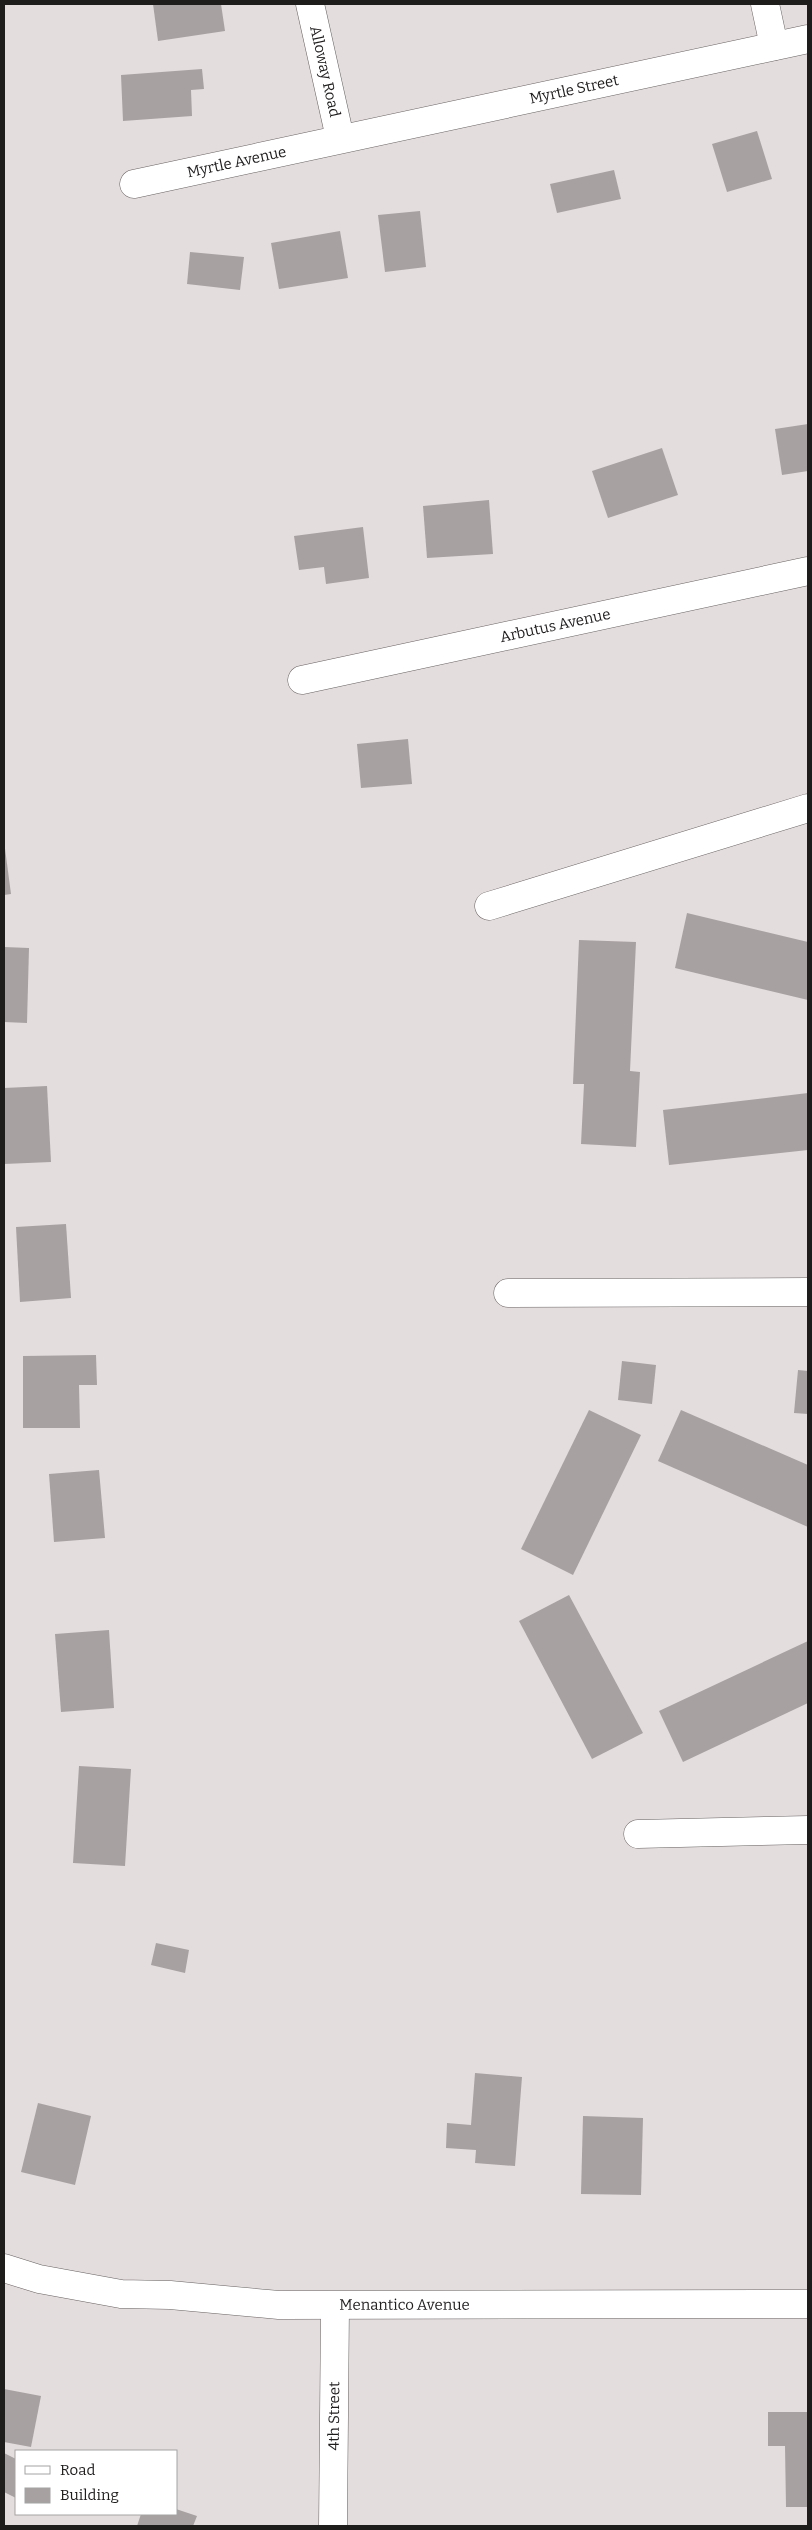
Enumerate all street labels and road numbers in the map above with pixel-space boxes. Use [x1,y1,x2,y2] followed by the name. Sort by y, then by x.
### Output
[306,24,344,119] street label: Alloway Road
[528,71,621,108] street label: Myrtle Street
[185,142,288,181] street label: Myrtle Avenue
[498,605,612,646] street label: Arbutus Avenue
[339,2296,470,2314] street label: Menantico Avenue
[325,2381,343,2450] street label: 4th Street

